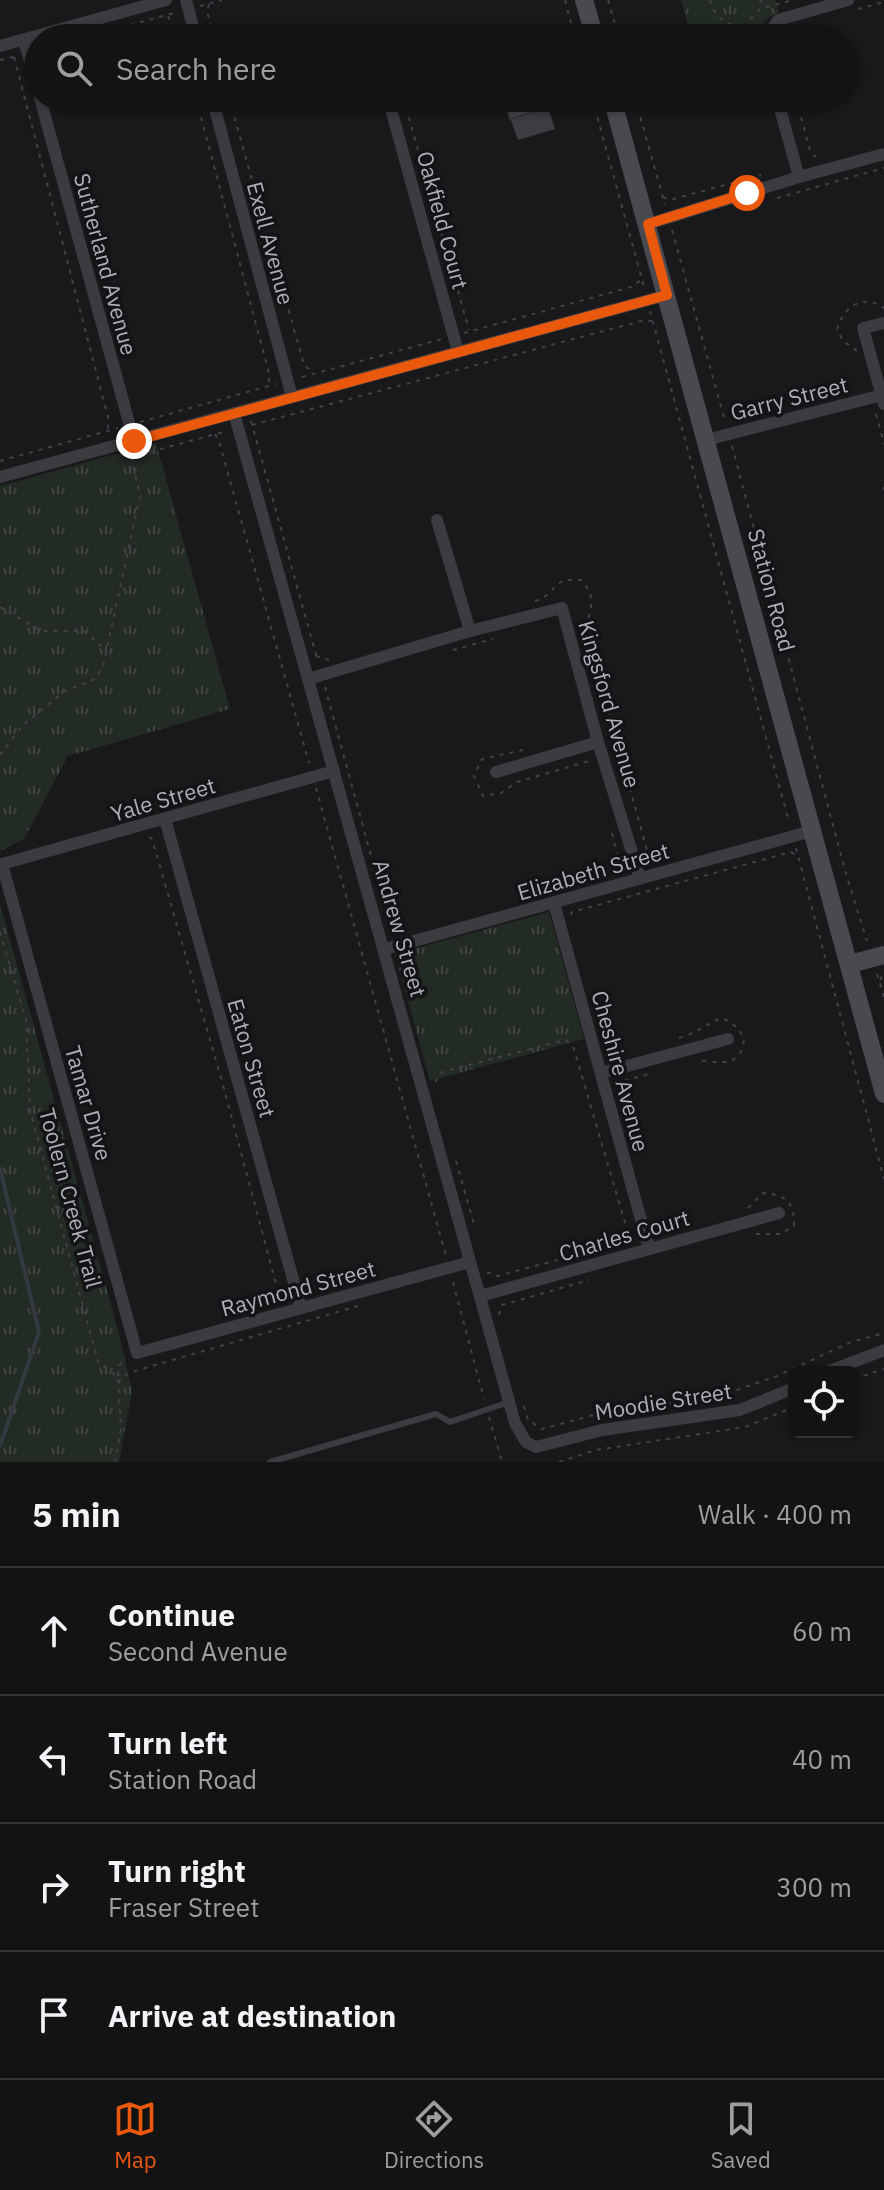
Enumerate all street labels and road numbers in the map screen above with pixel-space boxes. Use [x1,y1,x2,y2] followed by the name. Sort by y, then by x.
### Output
[411,148,475,292] street label: Oakfield Court
[68,170,144,358] street label: Sutherland Avenue
[241,178,301,308] street label: Exell Avenue
[727,369,851,427] street label: Garry Street
[742,525,802,655] street label: Station Road
[572,617,648,791] street label: Kingsford Avenue
[107,770,219,828] street label: Yale Street
[514,835,672,907] street label: Elizabeth Street
[367,856,433,1000] street label: Andrew Street
[586,987,656,1155] street label: Cheshire Avenue
[221,995,283,1121] street label: Eaton Street
[59,1042,119,1164] street label: Tamar Drive
[33,1105,109,1291] street label: Toolern Creek Trail
[555,1203,693,1267] street label: Charles Court
[218,1253,378,1323] street label: Raymond Street
[592,1376,734,1426] street label: Moodie Street

